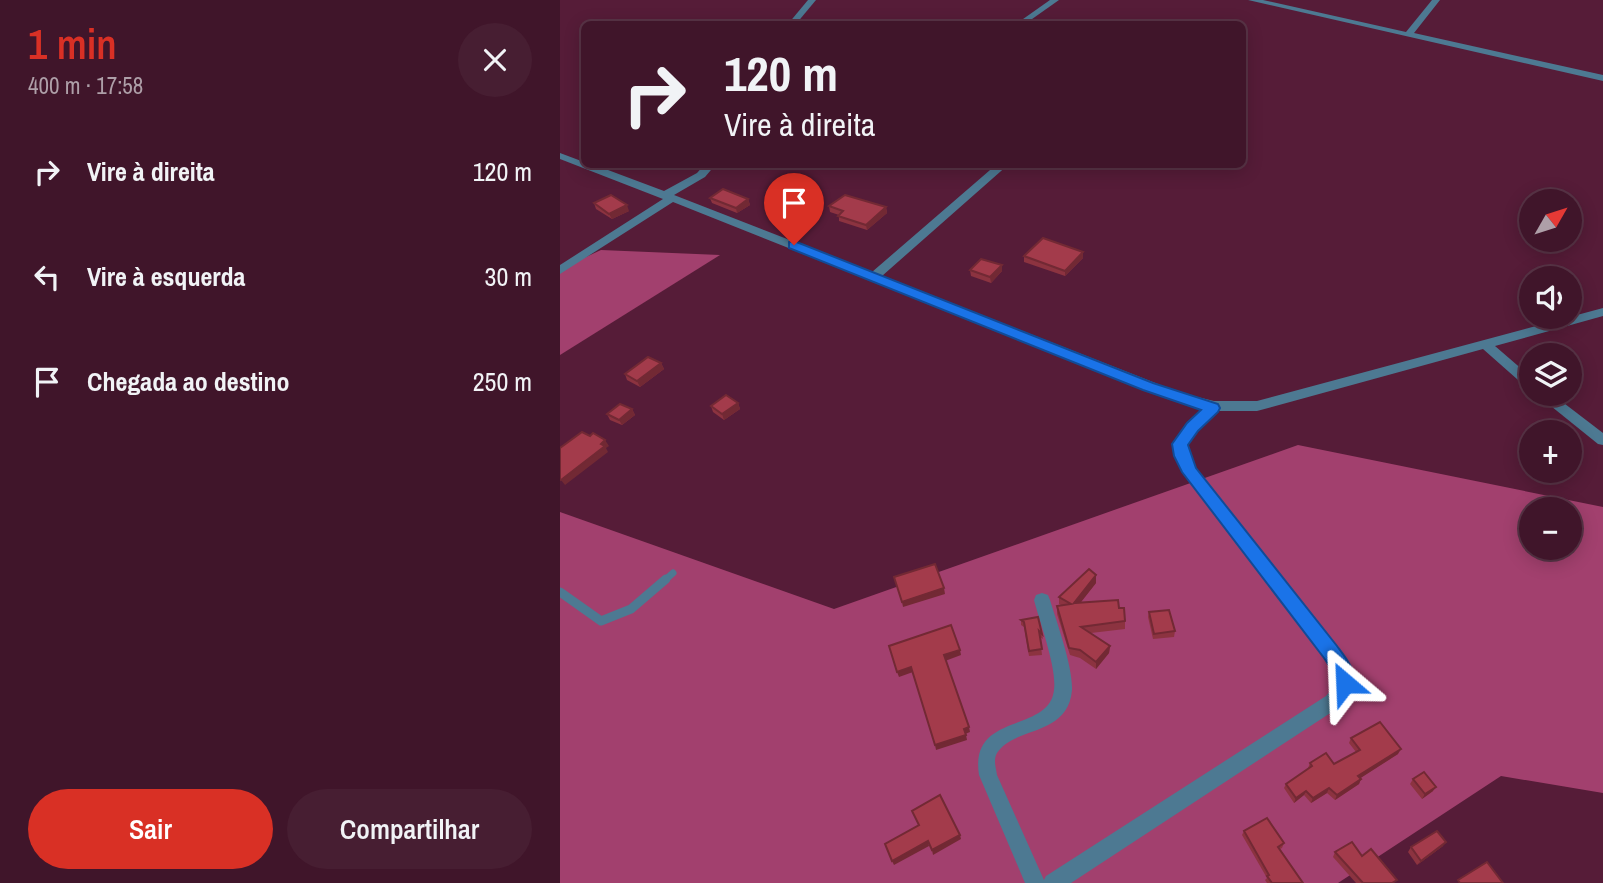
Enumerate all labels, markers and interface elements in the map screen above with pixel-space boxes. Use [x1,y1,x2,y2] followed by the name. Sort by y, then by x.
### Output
[28,16,117,72] text: 1 min
[458,23,532,97] button: close
[724,40,838,106] text: 120 m
[609,49,700,140] icon: right
[28,70,143,101] text: 400 m · 17:58
[724,103,875,146] text: Vire à direita
[28,153,66,191] icon: right
[87,154,215,189] text: Vire à direita
[473,154,532,189] text: 120 m
[764,173,824,245] pin
[775,184,813,222] icon: arrive
[1519,189,1582,252] north arrow
[1519,189,1582,560] map controls
[28,258,66,296] icon: left
[87,259,245,294] text: Vire à esquerda
[485,259,532,294] text: 30 m
[1519,266,1582,329] button: sound
[1519,343,1582,406] button: layers
[28,363,66,401] icon: arrive
[87,364,290,399] text: Chegada ao destino
[473,364,532,399] text: 250 m
[1519,420,1582,483] button: +
[1519,497,1582,560] button: −
[1308,646,1382,720] position arrow
[28,789,273,869] button: Sair
[287,789,532,869] button: Compartilhar

